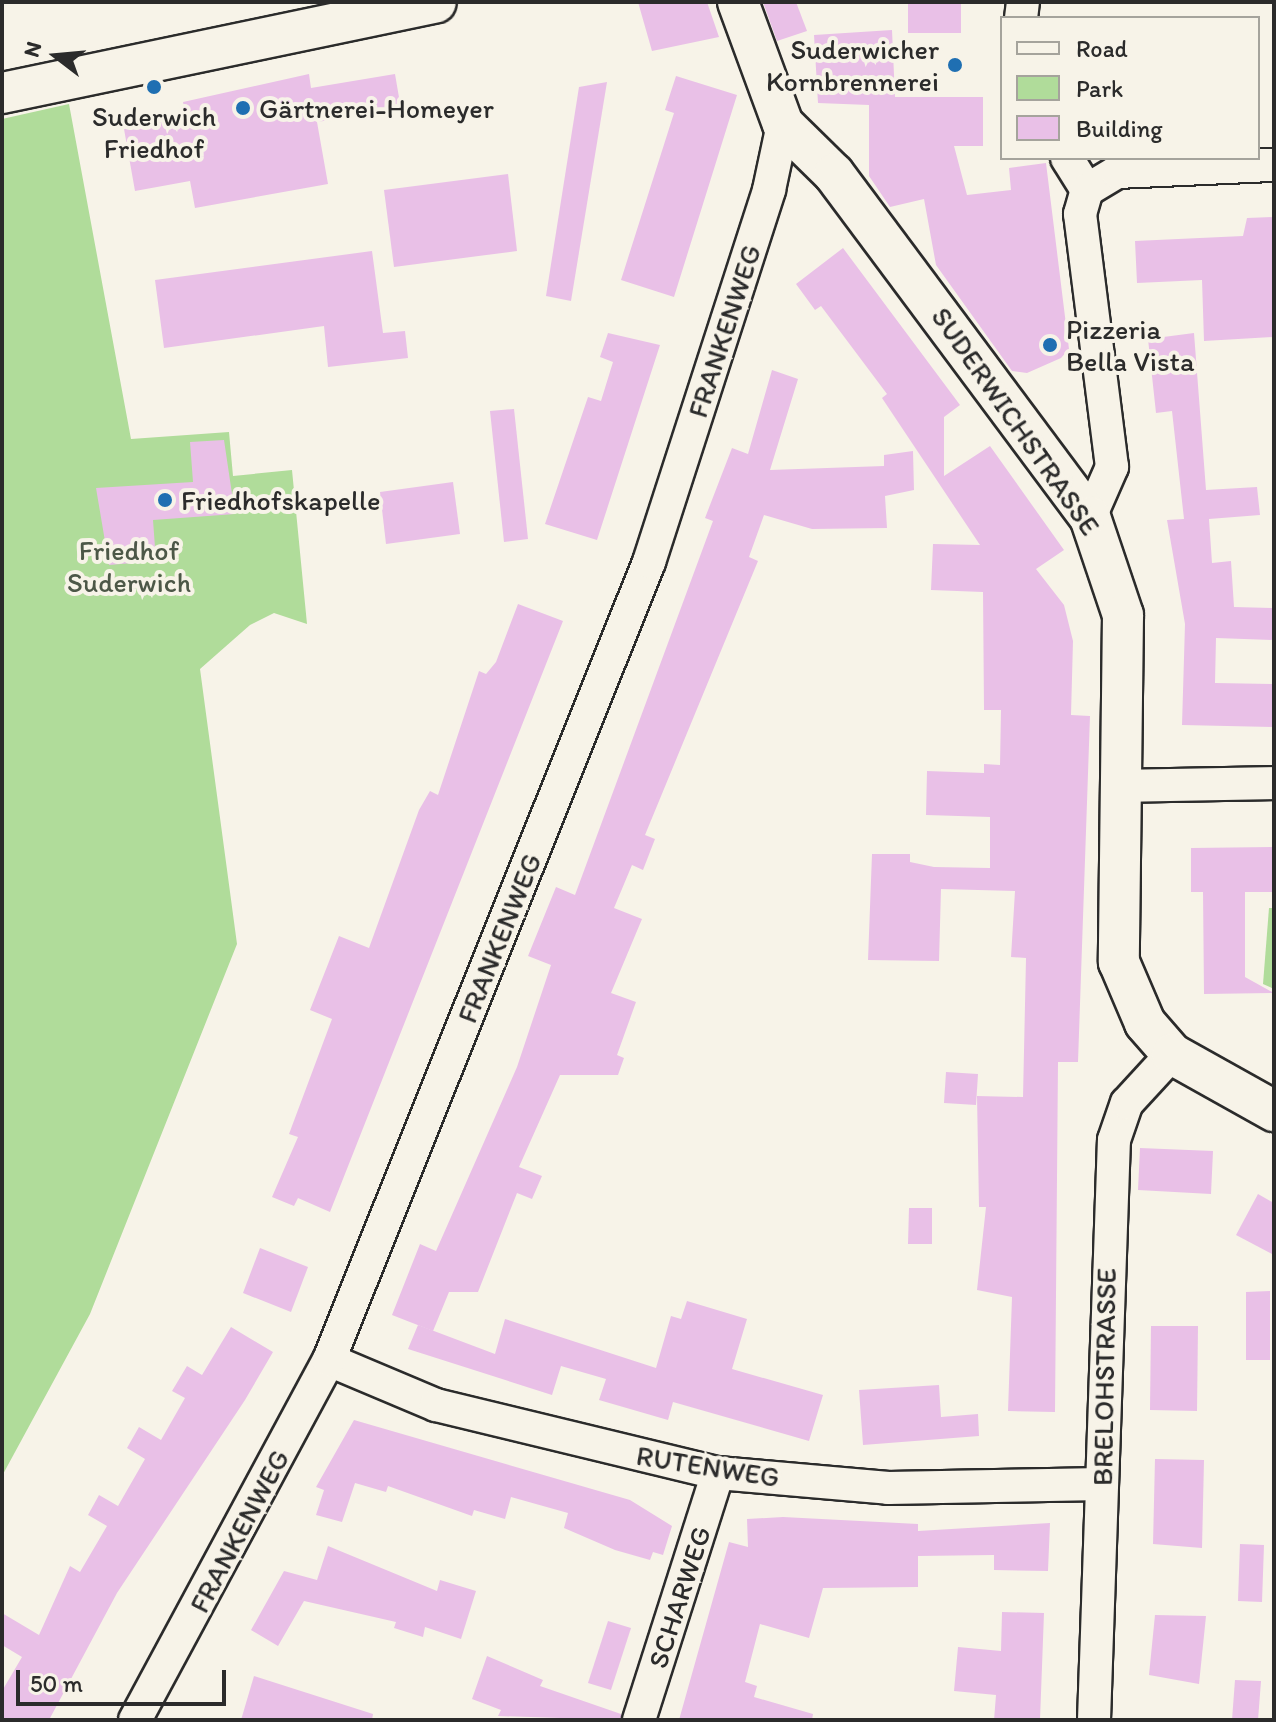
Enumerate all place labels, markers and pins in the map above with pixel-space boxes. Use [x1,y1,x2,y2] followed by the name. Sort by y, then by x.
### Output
[766,32,939,98] place label: Suderwicher Kornbrennerei
[946,56,964,74] marker: Suderwicher Kornbrennerei
[145,78,163,96] marker: Suderwich Friedhof
[259,91,494,125] place label: Gärtnerei-Homeyer
[92,99,216,165] place label: Suderwich Friedhof
[234,99,252,117] marker: Gärtnerei-Homeyer
[1066,312,1194,378] place label: Pizzeria Bella Vista
[1041,336,1059,354] marker: Pizzeria Bella Vista
[181,483,380,517] place label: Friedhofskapelle
[156,491,174,509] marker: Friedhofskapelle

